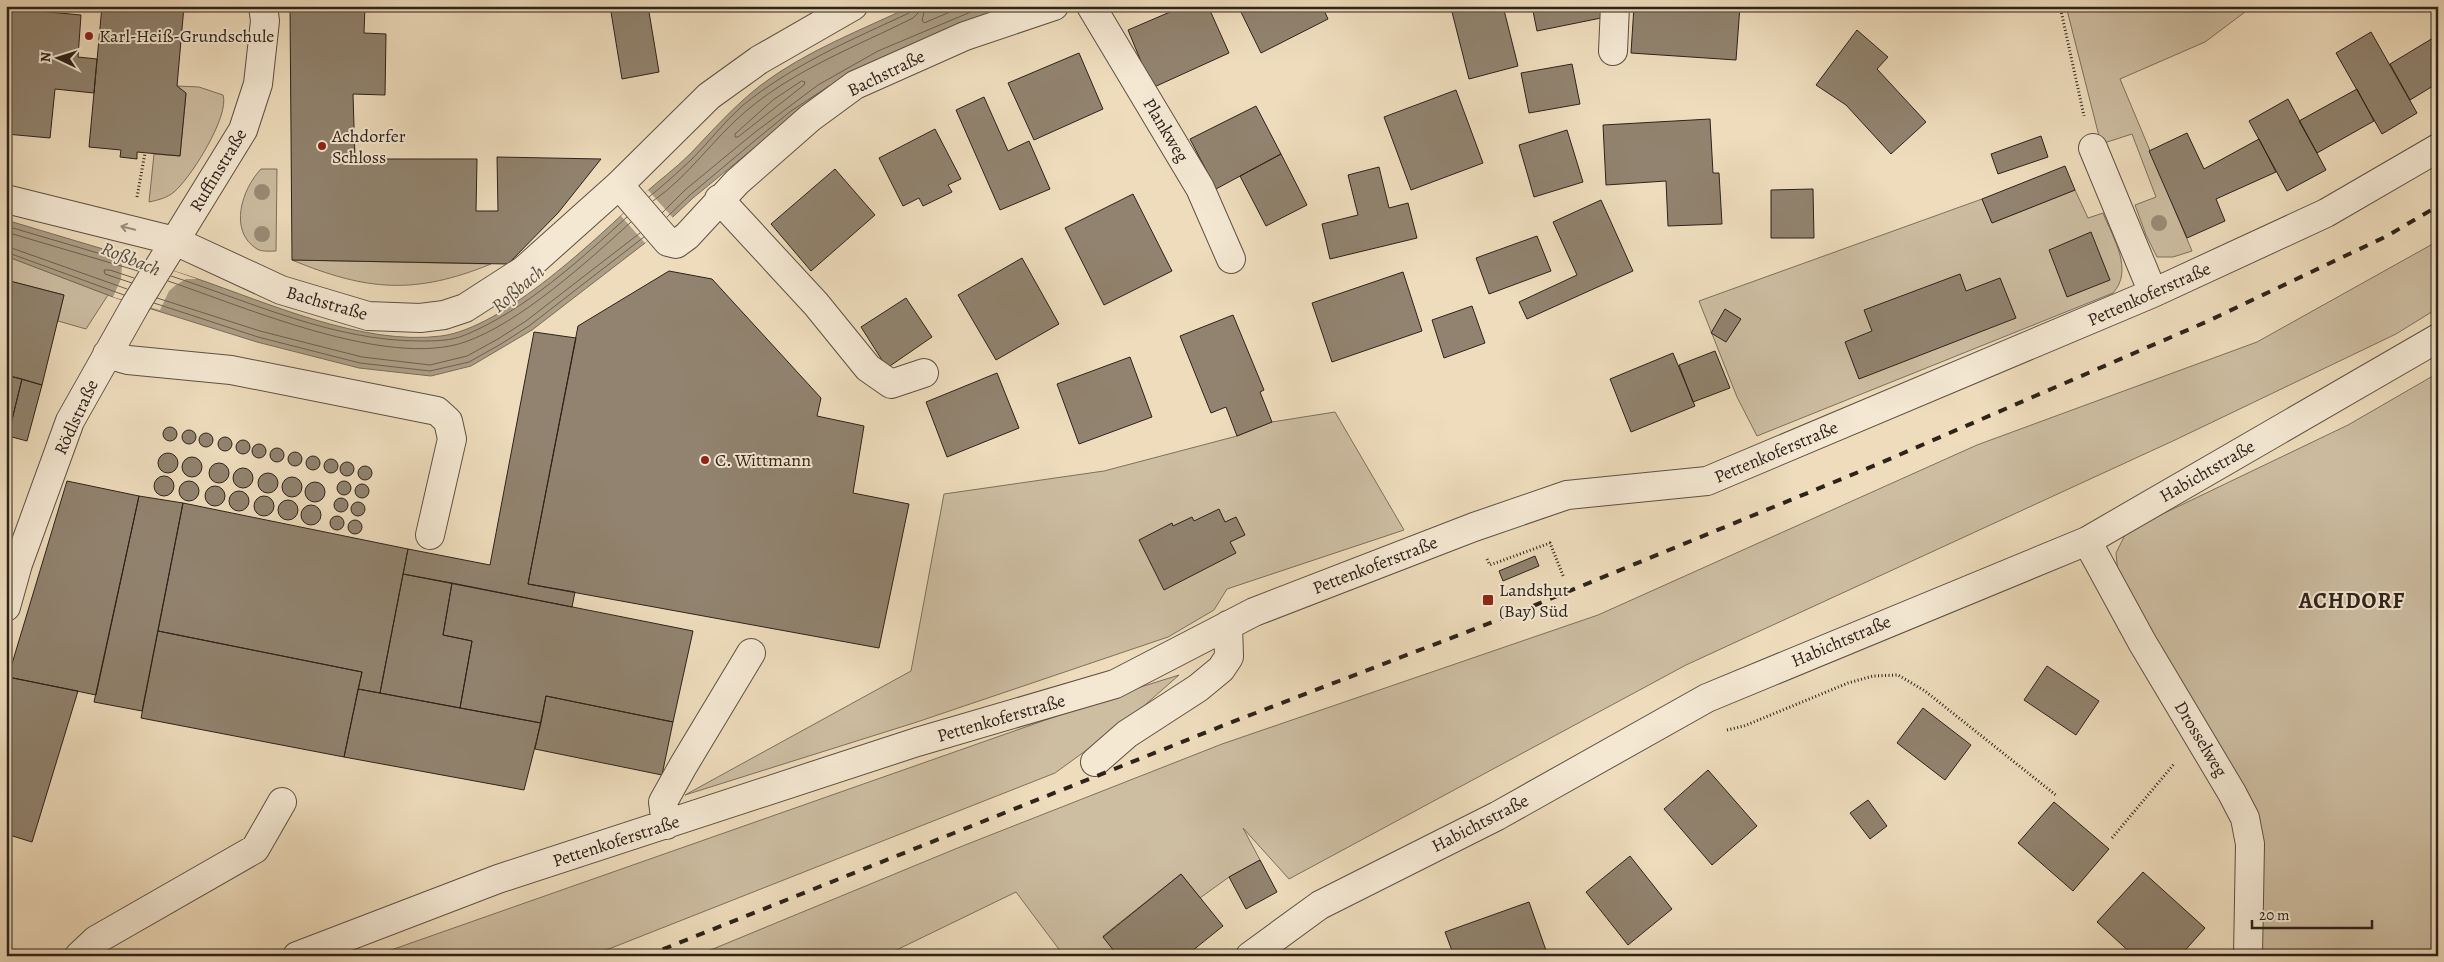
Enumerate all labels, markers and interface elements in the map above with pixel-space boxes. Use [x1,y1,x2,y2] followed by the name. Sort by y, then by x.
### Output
[99,24,274,48] place label: Karl-Heiß-Grundschule
[83,30,95,42] marker: Karl-Heiß-Grundschule
[32,32,82,82] north arrow
[843,44,929,102] street label: Bachstraße
[36,51,55,63] text: N
[1137,93,1195,167] street label: Plankweg
[184,124,252,216] street label: Ruffinstraße
[331,124,406,169] place label: Achdorfer Schloss
[316,140,328,152] marker: Achdorfer Schloss
[120,223,136,233] one-way arrow
[97,235,165,283] water label: Roßbach
[2084,256,2214,332] street label: Pettenkoferstraße
[486,259,550,319] water label: Roßbach
[284,280,370,326] street label: Bachstraße
[48,375,104,459] street label: Rödlstraße
[1711,415,1841,489] street label: Pettenkoferstraße
[2155,434,2259,508] street label: Habichtstraße
[715,448,811,472] place label: C. Wittmann
[699,454,711,466] marker: C. Wittmann
[1309,530,1441,600] street label: Pettenkoferstraße
[1499,578,1569,623] place label: Landshut (Bay) Süd
[2298,586,2405,616] district label: ACHDORF
[1481,593,1495,607] marker: Landshut (Bay) Süd
[1788,609,1894,673] street label: Habichtstraße
[934,688,1068,748] street label: Pettenkoferstraße
[2169,697,2233,781] street label: Drosselweg
[1427,788,1533,858] street label: Habichtstraße
[549,809,683,873] street label: Pettenkoferstraße
[2252,897,2372,929] scale bar
[2259,905,2290,925] text: 20 m

